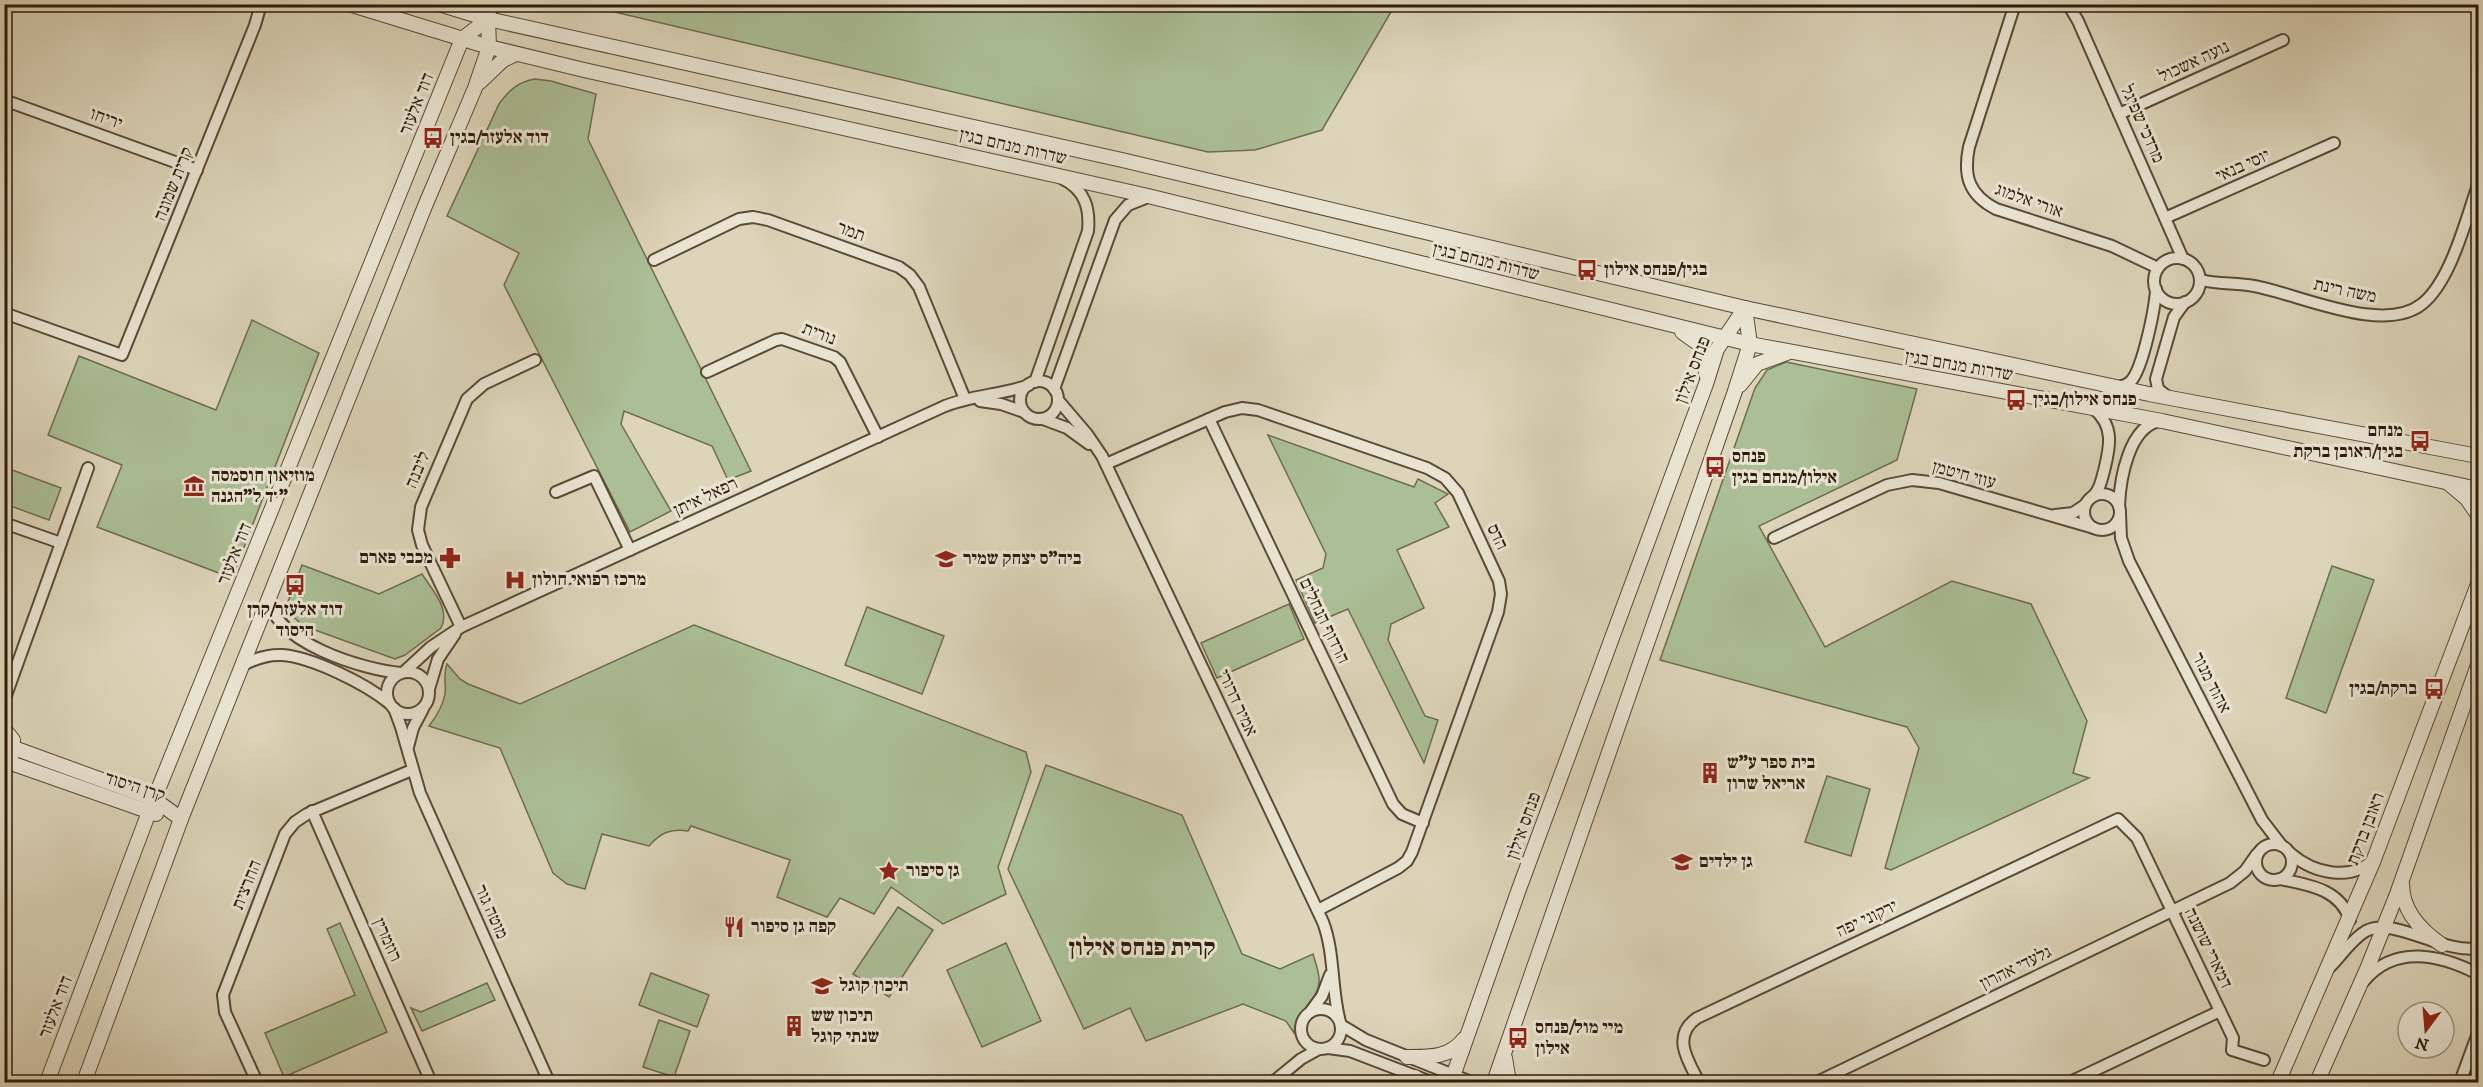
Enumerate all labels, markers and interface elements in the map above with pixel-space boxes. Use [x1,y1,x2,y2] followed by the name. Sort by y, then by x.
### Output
[2155,36,2233,88] street label: נועה אשכול
[395,70,439,138] street label: דוד אלעזר
[2115,81,2169,167] street label: מרדכי שפיגל
[87,103,125,135] street label: יריחו
[957,124,1069,170] street label: שדרות מנחם בגין
[421,126,445,150] bus stop icon: דוד אלעזר/בגין
[450,127,549,149] place label: דוד אלעזר/בגין
[149,144,199,224] street label: קרית שמונה
[2213,144,2273,188] street label: יוסי בנאי
[1992,179,2066,223] street label: אורי אלמוג
[834,217,868,247] street label: תמר
[1430,238,1542,286] street label: שדרות מנחם בגין
[1575,258,1599,282] bus stop icon: בגין/פנחס אילון
[1604,259,1708,281] place label: בגין/פנחס אילון
[2312,274,2378,308] street label: משה רינת
[799,318,839,350] street label: נורית
[1670,333,1716,407] street label: פנחס אילון
[1903,346,2015,386] street label: שדרות מנחם בגין
[2004,388,2028,412] bus stop icon: פנחס אילון/בגין
[2033,389,2137,411] place label: פנחס אילון/בגין
[2293,420,2403,463] place label: מנחם בגין/ראובן ברקת
[2408,429,2432,453] bus stop icon: מנחם בגין/ראובן ברקת
[1732,446,1837,489] place label: פנחס אילון/מנחם בגין
[400,448,436,492] street label: ליבנה
[1703,455,1727,479] bus stop icon: פנחס אילון/מנחם בגין
[1930,456,1998,494] street label: עוזי חיטמן
[211,465,315,508] place label: מוזיאון חוסמסה יד ל"הגנה"
[670,473,742,521] street label: רפאל איתן
[182,474,206,498] museum icon: מוזיאון חוסמסה יד ל"הגנה"
[213,520,257,588] street label: דוד אלעזר
[1481,520,1513,554] street label: הדס
[438,546,462,570] pharmacy icon: מכבי פארם
[359,547,433,569] place label: מכבי פארם
[934,547,958,571] school or university icon: ביה"ס יצחק שמיר
[963,548,1082,570] place label: ביה"ס יצחק שמיר
[503,568,527,592] hospital icon: מרכז רפואי חולון
[532,569,646,591] place label: מרכז רפואי חולון
[283,573,307,597] bus stop icon: דוד אלעזר/קרן היסוד
[1294,575,1354,667] street label: הרדוף הנחלים
[247,599,343,642] place label: דוד אלעזר/קרן היסוד
[2186,649,2236,717] street label: אהוד מנור
[1212,666,1262,740] street label: אמיר דרורי
[2422,677,2446,701] bus stop icon: ברקת/בגין
[2349,678,2417,700] place label: ברקת/בגין
[1727,752,1815,795] place label: בית ספר ע''ש אריאל שרון
[1698,761,1722,785] building icon: בית ספר ע''ש אריאל שרון
[102,767,168,807] street label: קרן היסוד
[1502,789,1546,863] street label: פנחס אילון
[2342,789,2390,869] street label: ראובן ברקת
[1670,850,1694,874] school or university icon: גן ילדים
[1699,851,1753,873] place label: גן ילדים
[227,857,267,913] street label: החרצית
[877,859,901,883] place icon: גן סיפור
[906,860,960,882] place label: גן סיפור
[469,881,513,943] street label: מוטה גור
[1833,895,1901,943] street label: ירקוני יפה
[2179,904,2237,992] street label: דמארי שושנה
[368,915,406,965] street label: רוזמרין
[722,915,746,939] restaurant icon: קפה גן סיפור
[751,916,836,938] place label: קפה גן סיפור
[1069,933,1215,963] district label: קרית פנחס אילון
[1977,941,2055,995] street label: גלעדי אהרון
[34,973,78,1041] street label: דוד אלעזר
[810,974,834,998] school or university icon: תיכון קוגל
[839,975,909,997] place label: תיכון קוגל
[2396,1000,2456,1060] north arrow
[811,1005,879,1048] place label: תיכון שש שנתי קוגל
[782,1014,806,1038] building icon: תיכון שש שנתי קוגל
[1535,1017,1623,1060] place label: מיי מול/פנחס אילון
[1506,1026,1530,1050] bus stop icon: מיי מול/פנחס אילון
[2413,1032,2431,1055] text: N

